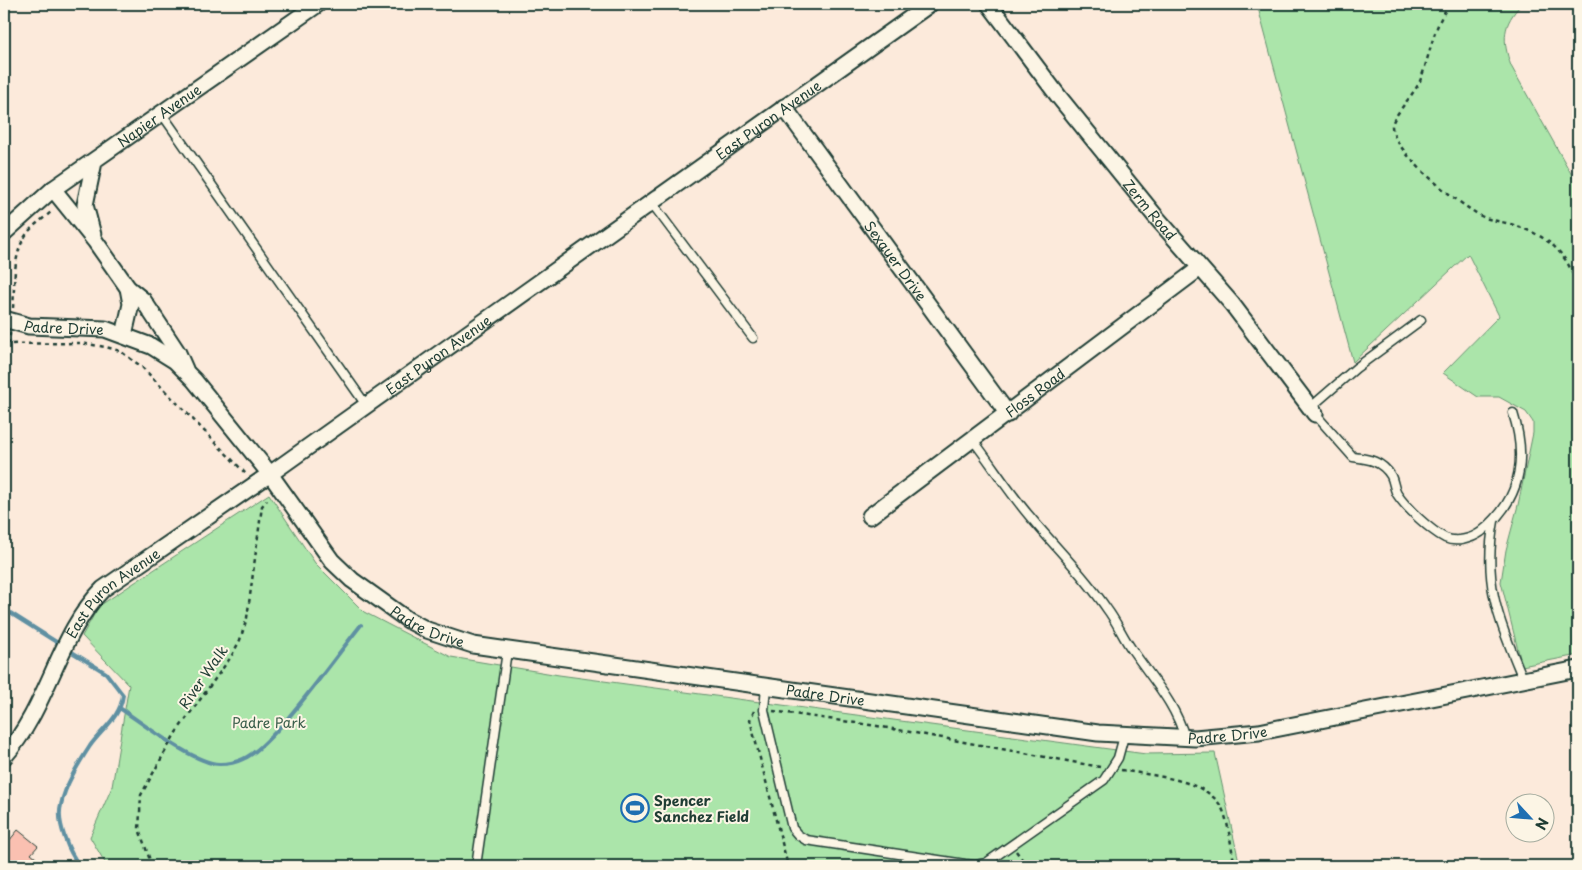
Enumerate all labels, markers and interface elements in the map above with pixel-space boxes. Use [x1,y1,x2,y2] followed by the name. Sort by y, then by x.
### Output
[711,74,825,164] street label: East Pyron Avenue
[113,78,205,152] street label: Napier Avenue
[1119,174,1182,244] street label: Zerm Road
[860,216,932,305] street label: Sexauer Drive
[381,309,495,399] street label: East Pyron Avenue
[22,315,104,339] street label: Padre Drive
[1000,363,1069,422] street label: Floss Road
[60,542,164,642] street label: East Pyron Avenue
[386,600,467,652] street label: Padre Drive
[173,640,233,713] street label: River Walk
[785,679,866,711] street label: Padre Drive
[232,712,307,733] park label: Padre Park
[1187,720,1269,749] street label: Padre Drive
[654,790,749,827] place label: Spencer Sanchez Field
[1504,792,1554,842] north arrow
[620,793,650,823] sports icon: Spencer Sanchez Field
[1530,814,1554,834] text: N

